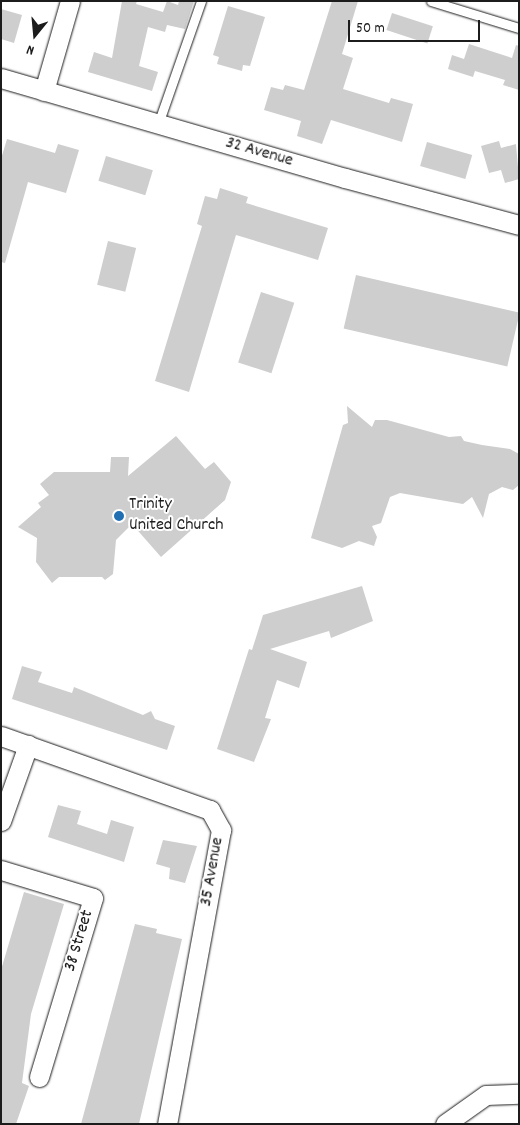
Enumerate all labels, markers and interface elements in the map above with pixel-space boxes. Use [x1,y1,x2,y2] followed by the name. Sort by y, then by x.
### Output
[10,10,60,60] north arrow
[350,10,482,42] scale bar
[356,18,385,40] text: 50 m
[24,39,37,60] text: N
[223,133,295,173] street label: 32 Avenue
[129,495,223,538] place label: Trinity United Church
[113,510,125,522] marker: Trinity United Church
[196,836,230,908] street label: 35 Avenue
[60,908,100,974] street label: 38 Street

